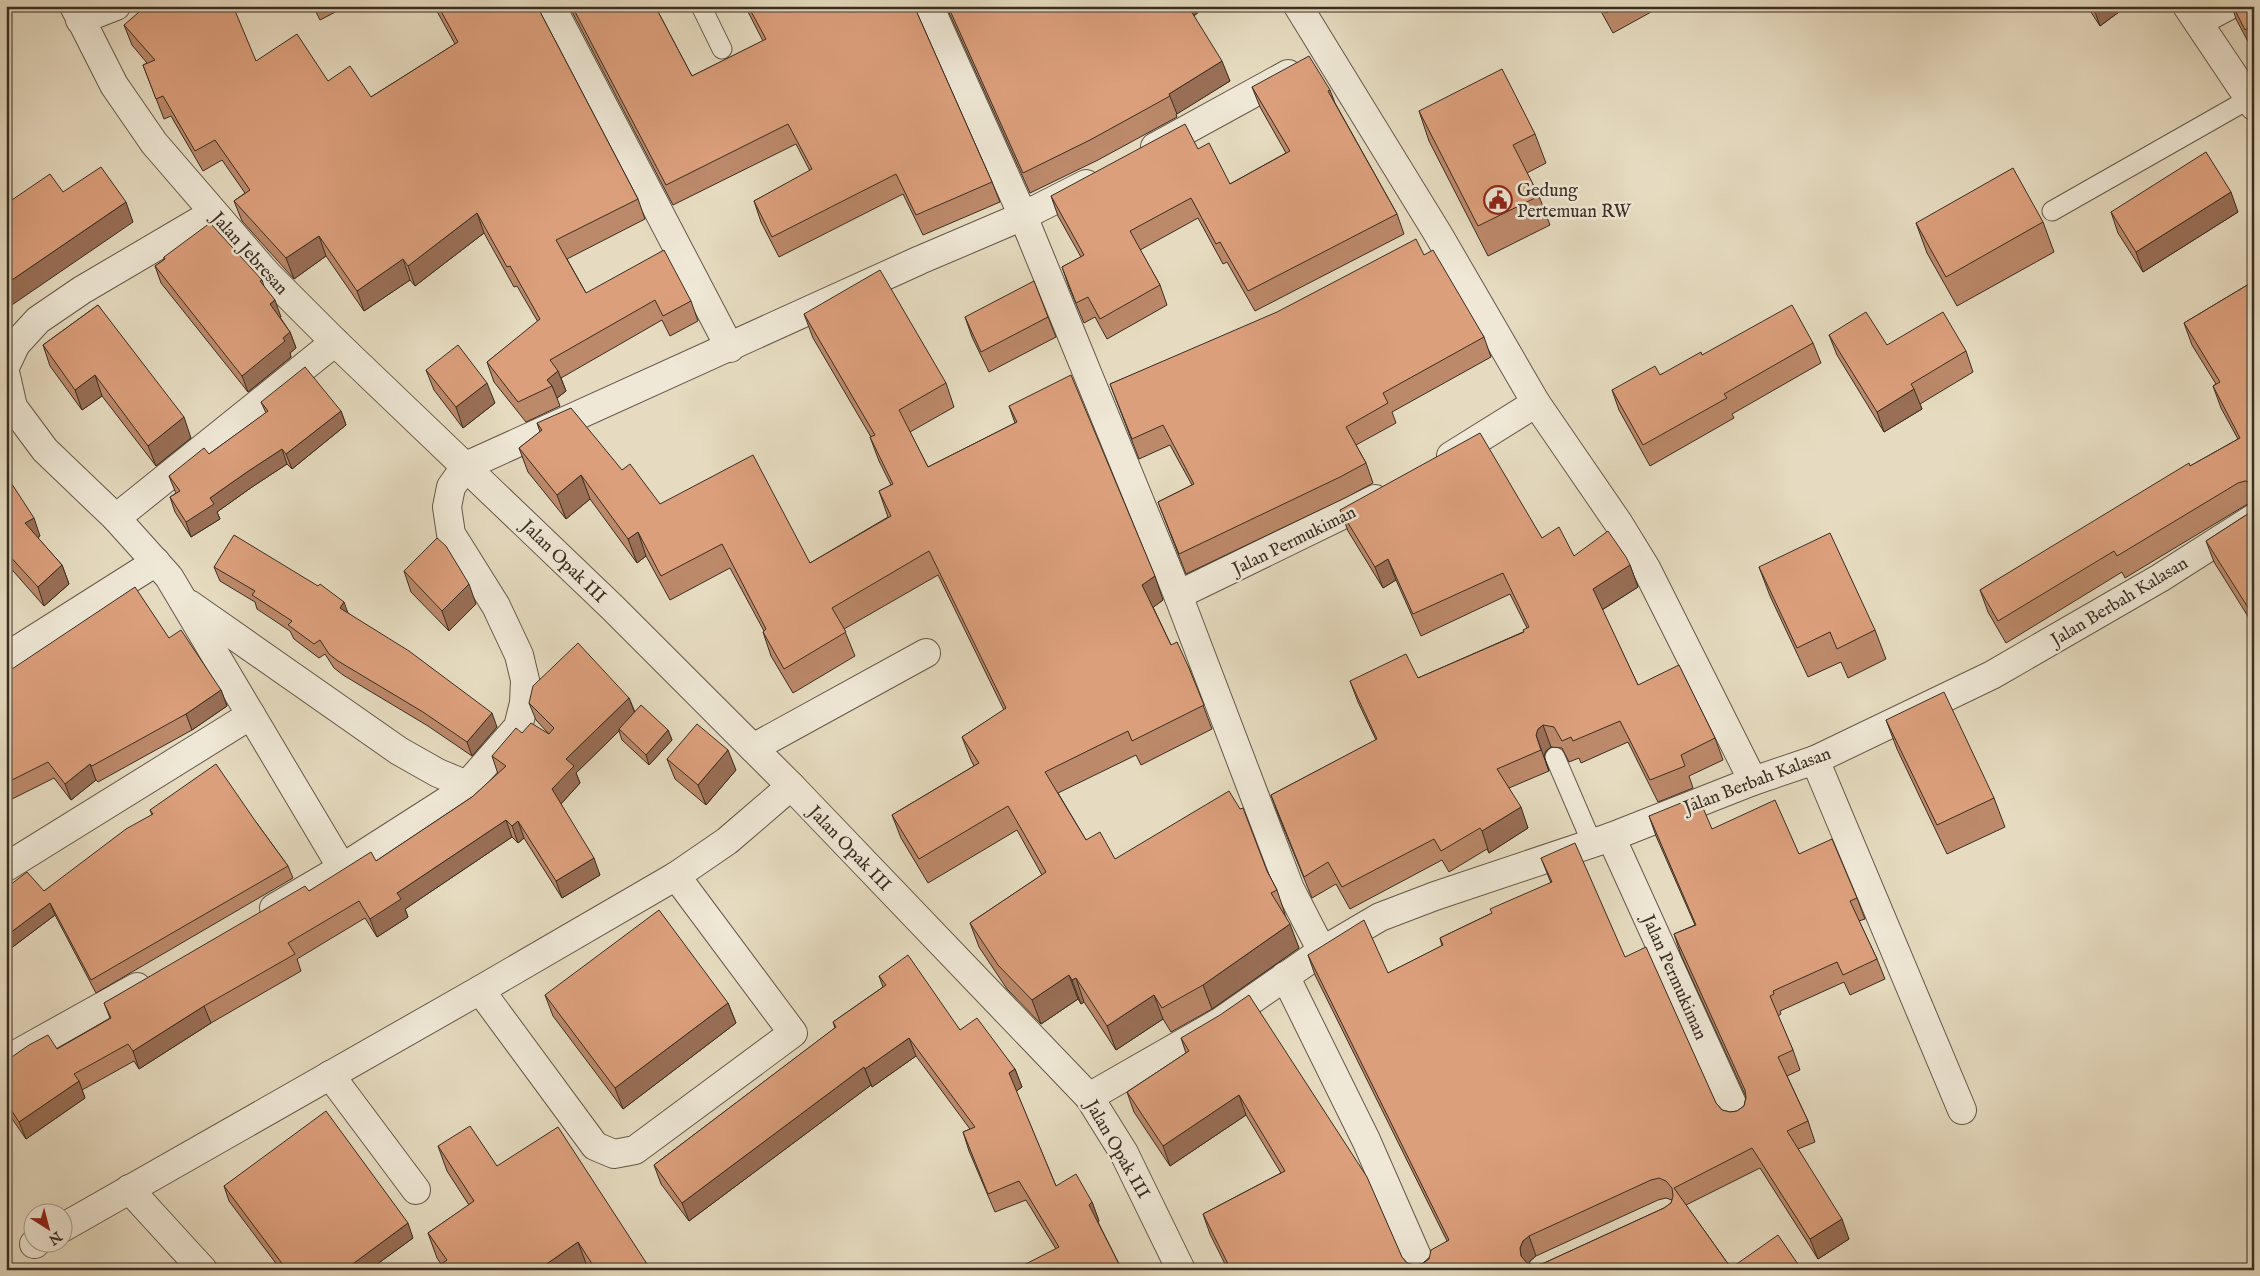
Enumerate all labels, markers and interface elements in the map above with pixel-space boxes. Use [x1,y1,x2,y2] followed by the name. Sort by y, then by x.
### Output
[1517,180,1632,224] place label: Gedung Pertemuan RW
[1483,185,1513,215] public building icon: Gedung Pertemuan RW
[204,206,293,301] street label: Jalan Jebresan
[1227,501,1361,582] street label: Jalan Permukiman
[514,514,611,609] street label: Jalan Opak III
[2045,552,2193,653] street label: Jalan Berbah Kalasan
[1679,743,1835,821] street label: Jalan Berbah Kalasan
[801,800,896,897] street label: Jalan Opak III
[1635,910,1712,1044] street label: Jalan Permukiman
[1078,1095,1154,1203] street label: Jalan Opak III
[22,1204,72,1254] north arrow
[45,1226,66,1249] text: N

